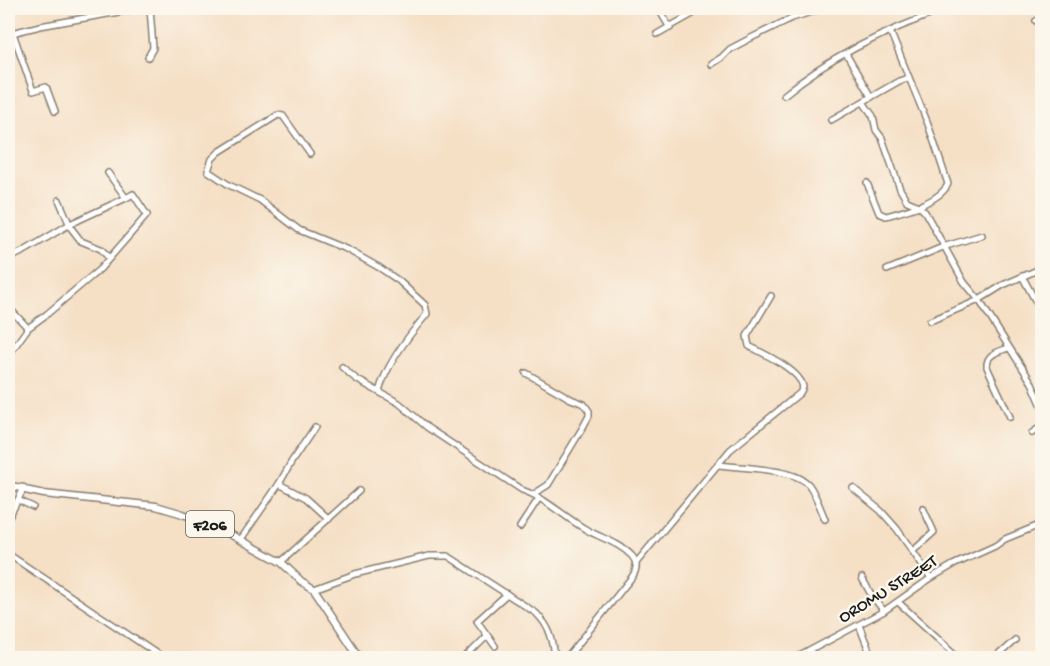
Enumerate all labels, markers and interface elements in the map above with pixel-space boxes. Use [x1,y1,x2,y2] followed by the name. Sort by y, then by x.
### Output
[186,511,234,537] road number: F206
[835,551,942,629] street label: OROMU STREET

